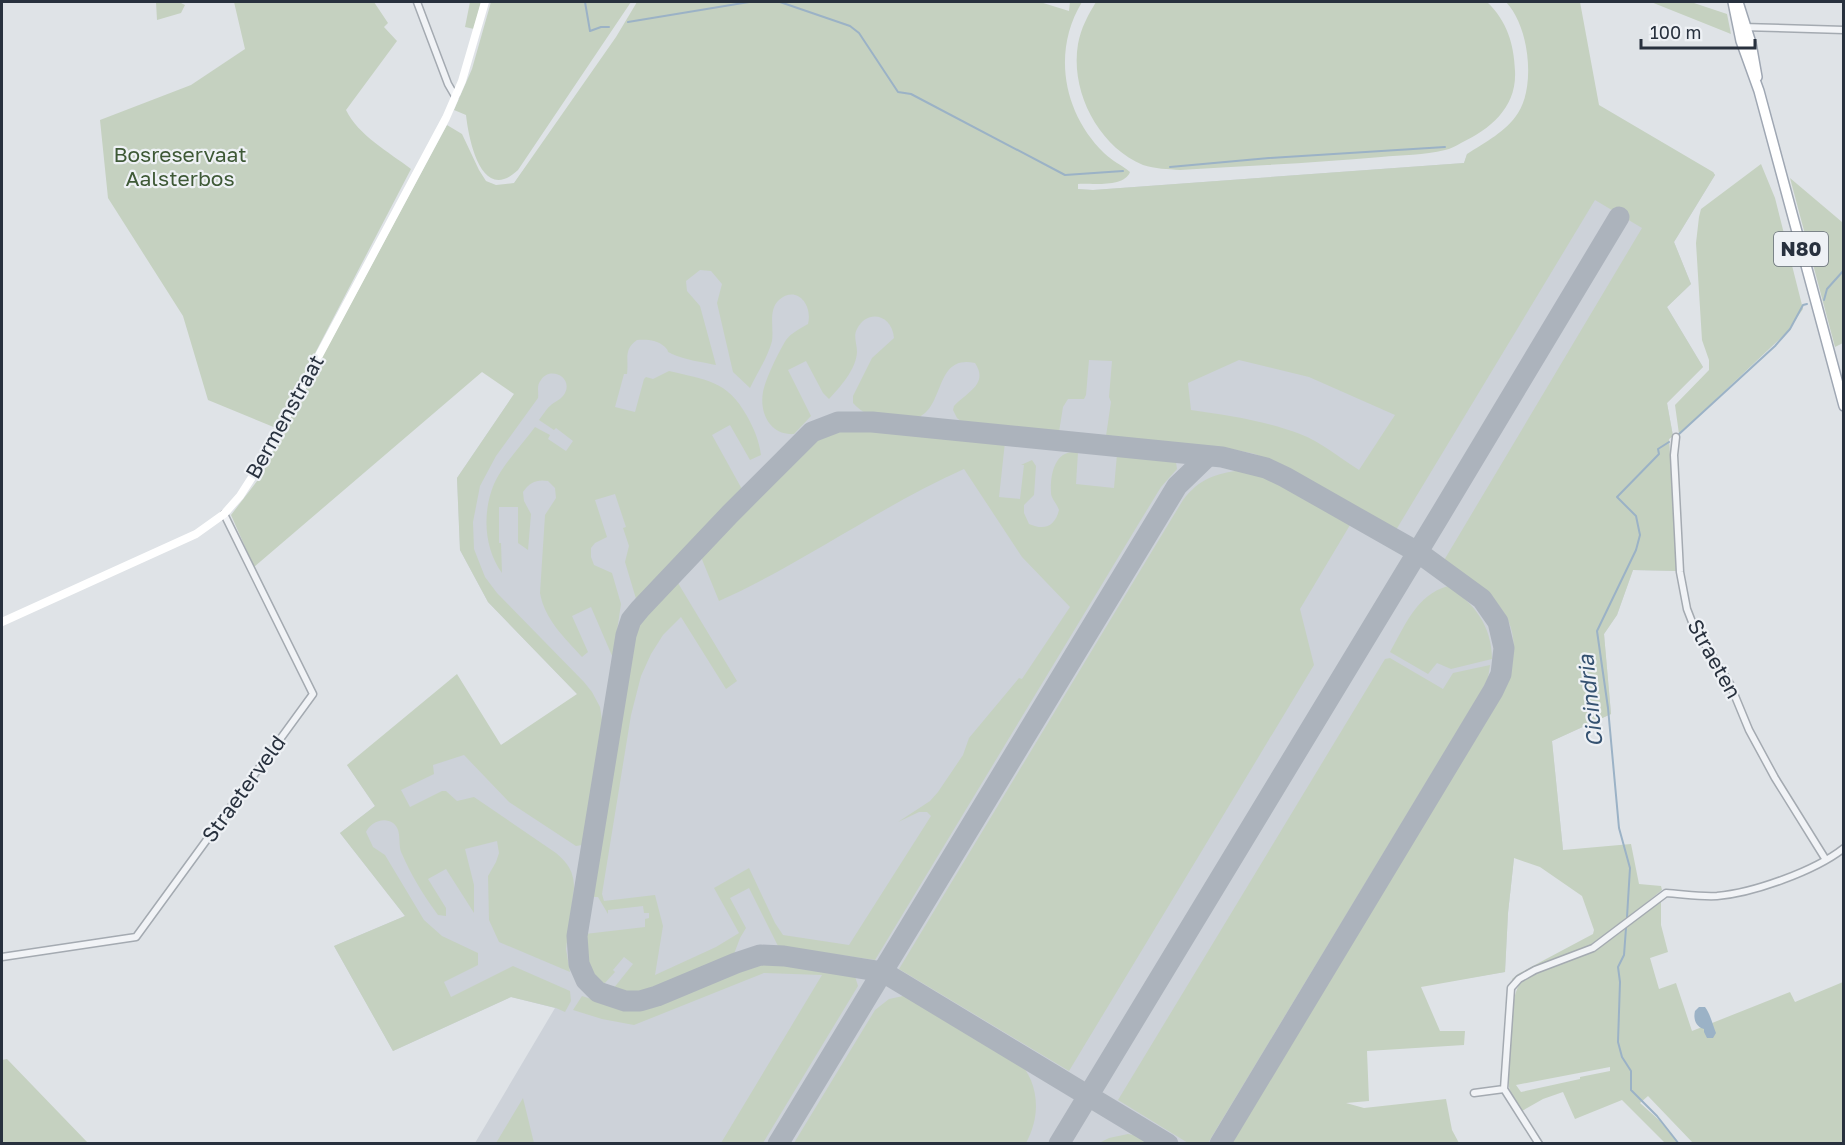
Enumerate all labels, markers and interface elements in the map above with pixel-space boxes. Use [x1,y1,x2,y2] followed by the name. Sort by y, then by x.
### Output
[1641,12,1755,50] scale bar
[1650,21,1701,43] text: 100 m
[113,141,247,191] park label: Bosreservaat Aalsterbos
[1774,232,1828,266] road number: N80
[239,350,329,483] street label: Bermenstraat
[1682,614,1747,703] street label: Straeten
[1571,652,1608,749] water label: Cicindria
[196,730,291,847] street label: Straeterveld

